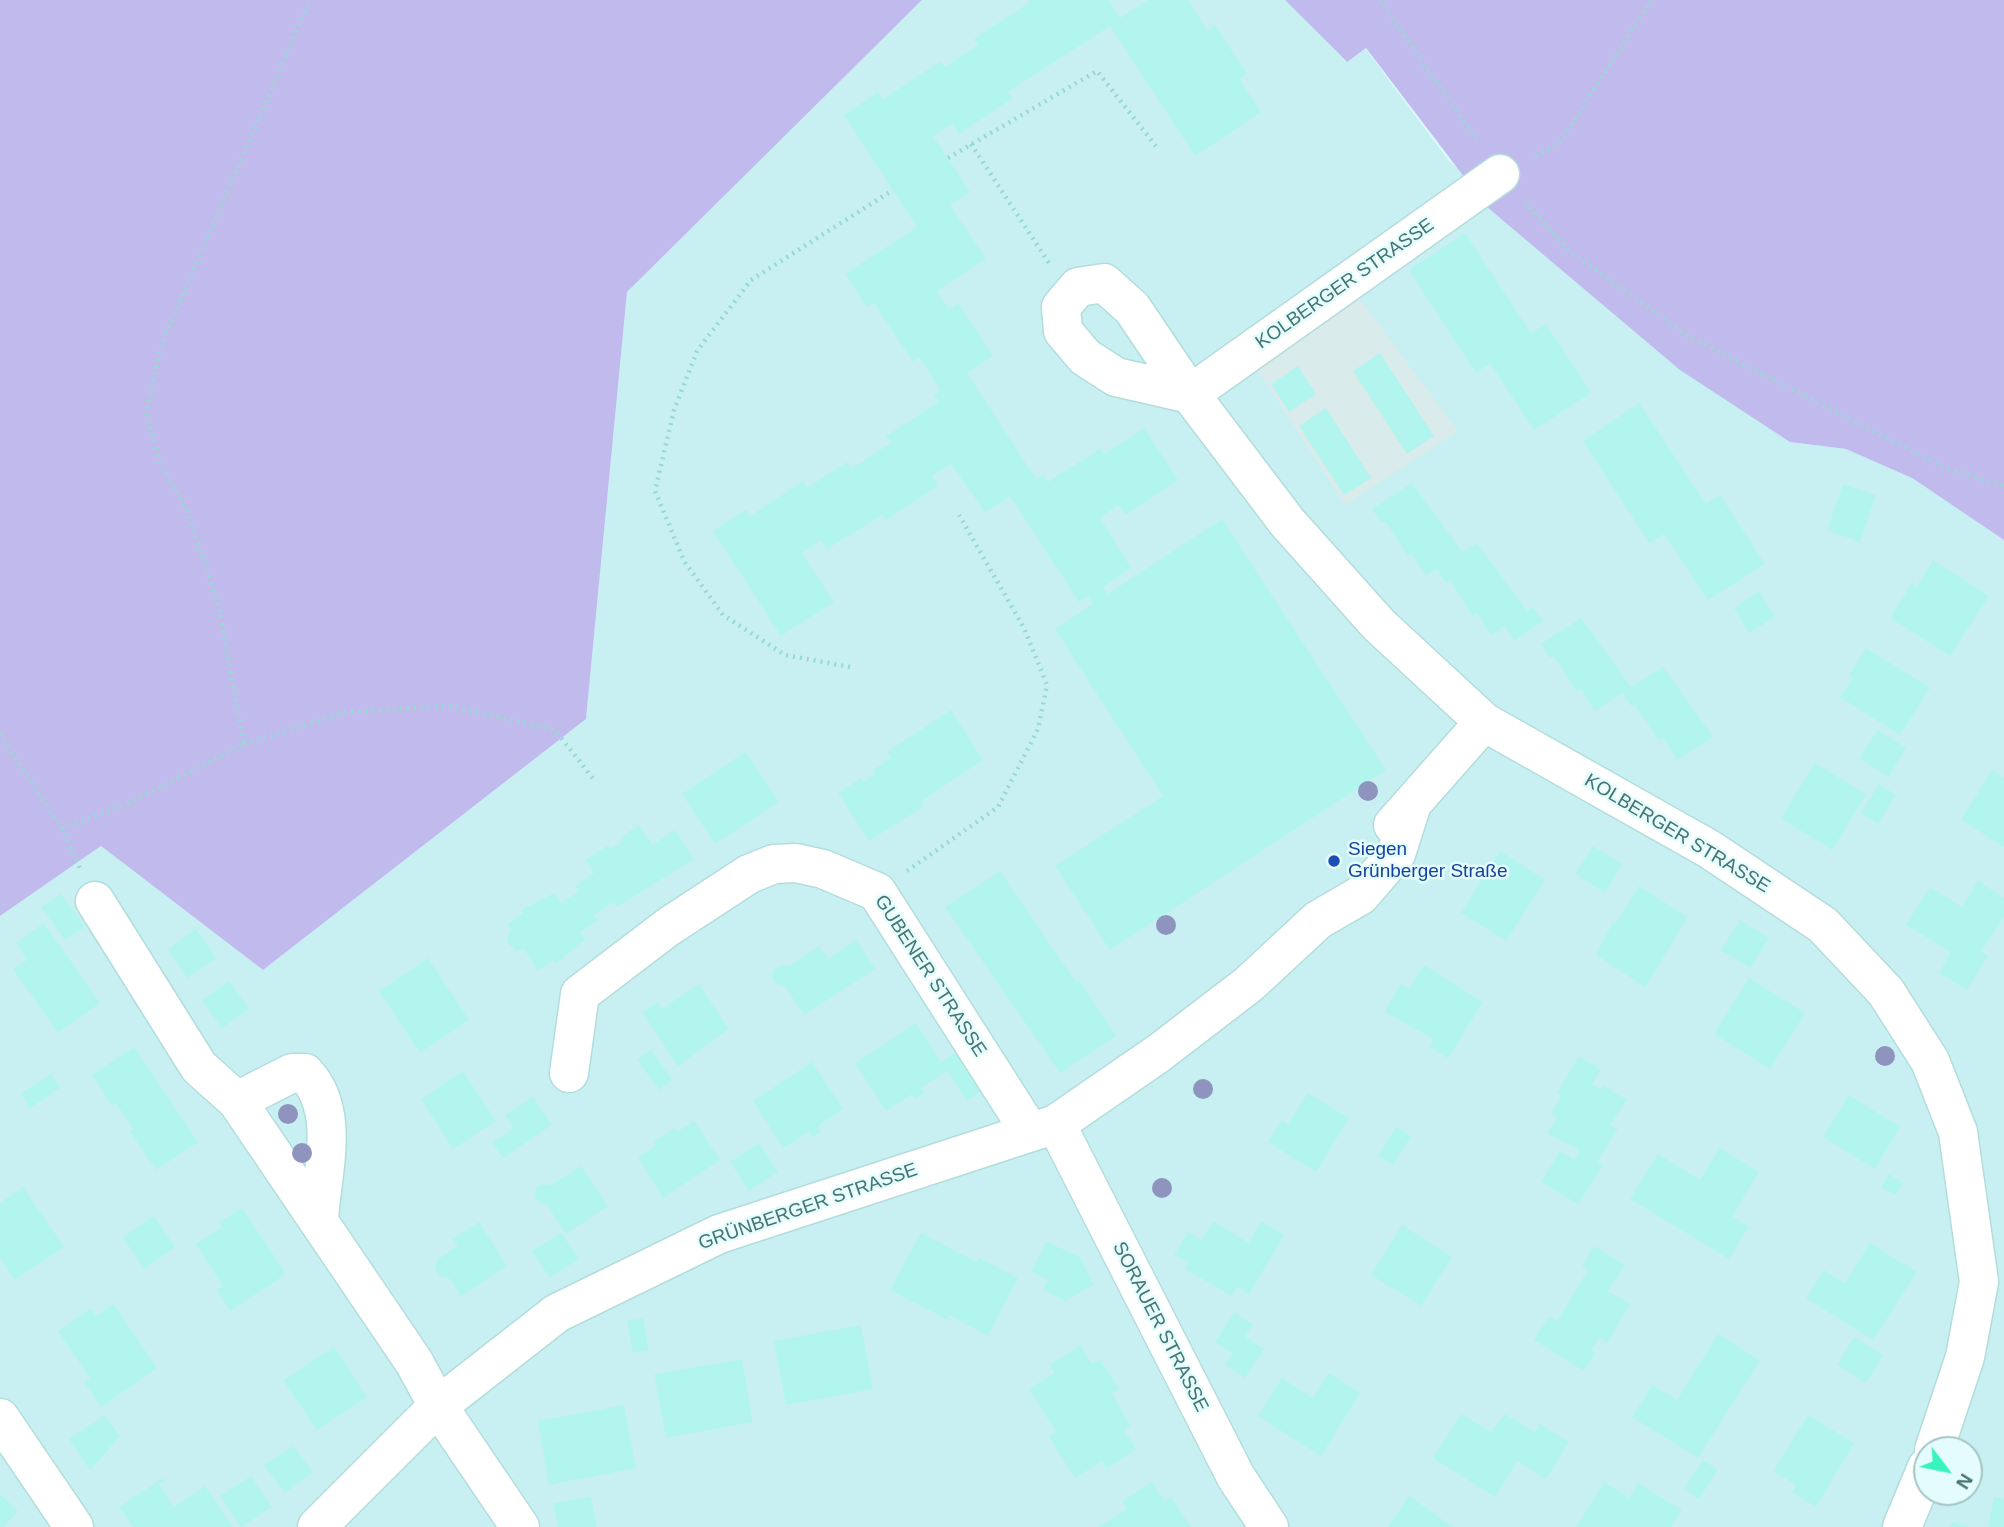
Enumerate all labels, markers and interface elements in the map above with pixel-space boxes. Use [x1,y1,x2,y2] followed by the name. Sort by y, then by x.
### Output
[1252,214,1438,354] street label: KOLBERGER STRASSE
[1580,770,1774,898] street label: KOLBERGER STRASSE
[1348,839,1507,883] place label: Siegen Grünberger Straße
[1326,853,1342,869] marker: Siegen Grünberger Straße
[869,891,991,1061] street label: GUBENER STRASSE
[695,1159,921,1255] street label: GRÜNBERGER STRASSE
[1107,1238,1213,1416] street label: SORAUER STRASSE
[1913,1436,1983,1506] north arrow
[1952,1470,1977,1493] text: N

